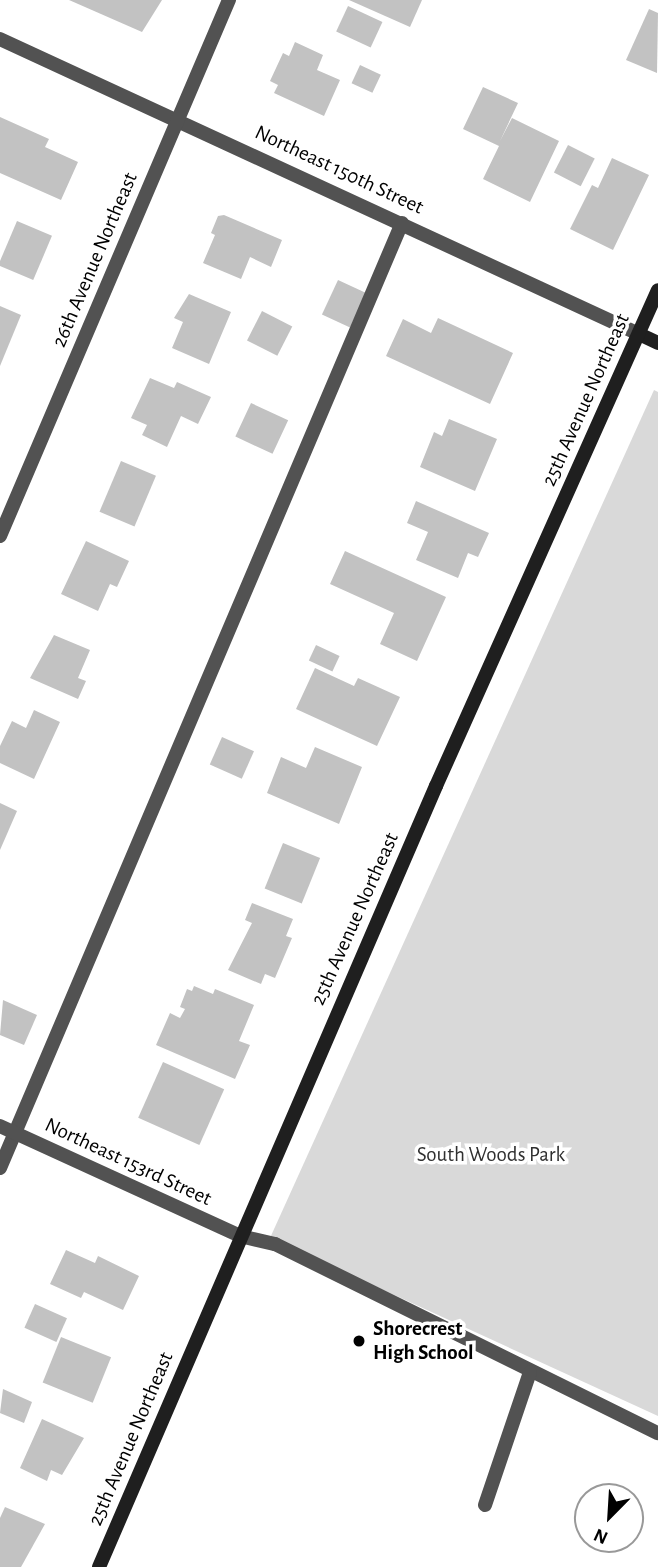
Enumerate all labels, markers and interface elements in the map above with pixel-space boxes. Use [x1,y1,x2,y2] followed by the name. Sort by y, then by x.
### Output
[251,120,427,220] street label: Northeast 150th Street
[47,169,143,351] street label: 26th Avenue Northeast
[537,310,635,490] street label: 25th Avenue Northeast
[306,829,404,1009] street label: 25th Avenue Northeast
[41,1112,215,1212] street label: Northeast 153rd Street
[417,1142,565,1168] park label: South Woods Park
[373,1316,474,1366] place label: Shorecrest High School
[351,1333,367,1349] marker: Shorecrest High School
[83,1348,179,1530] street label: 25th Avenue Northeast
[574,1483,644,1553] north arrow
[591,1524,611,1547] text: N

